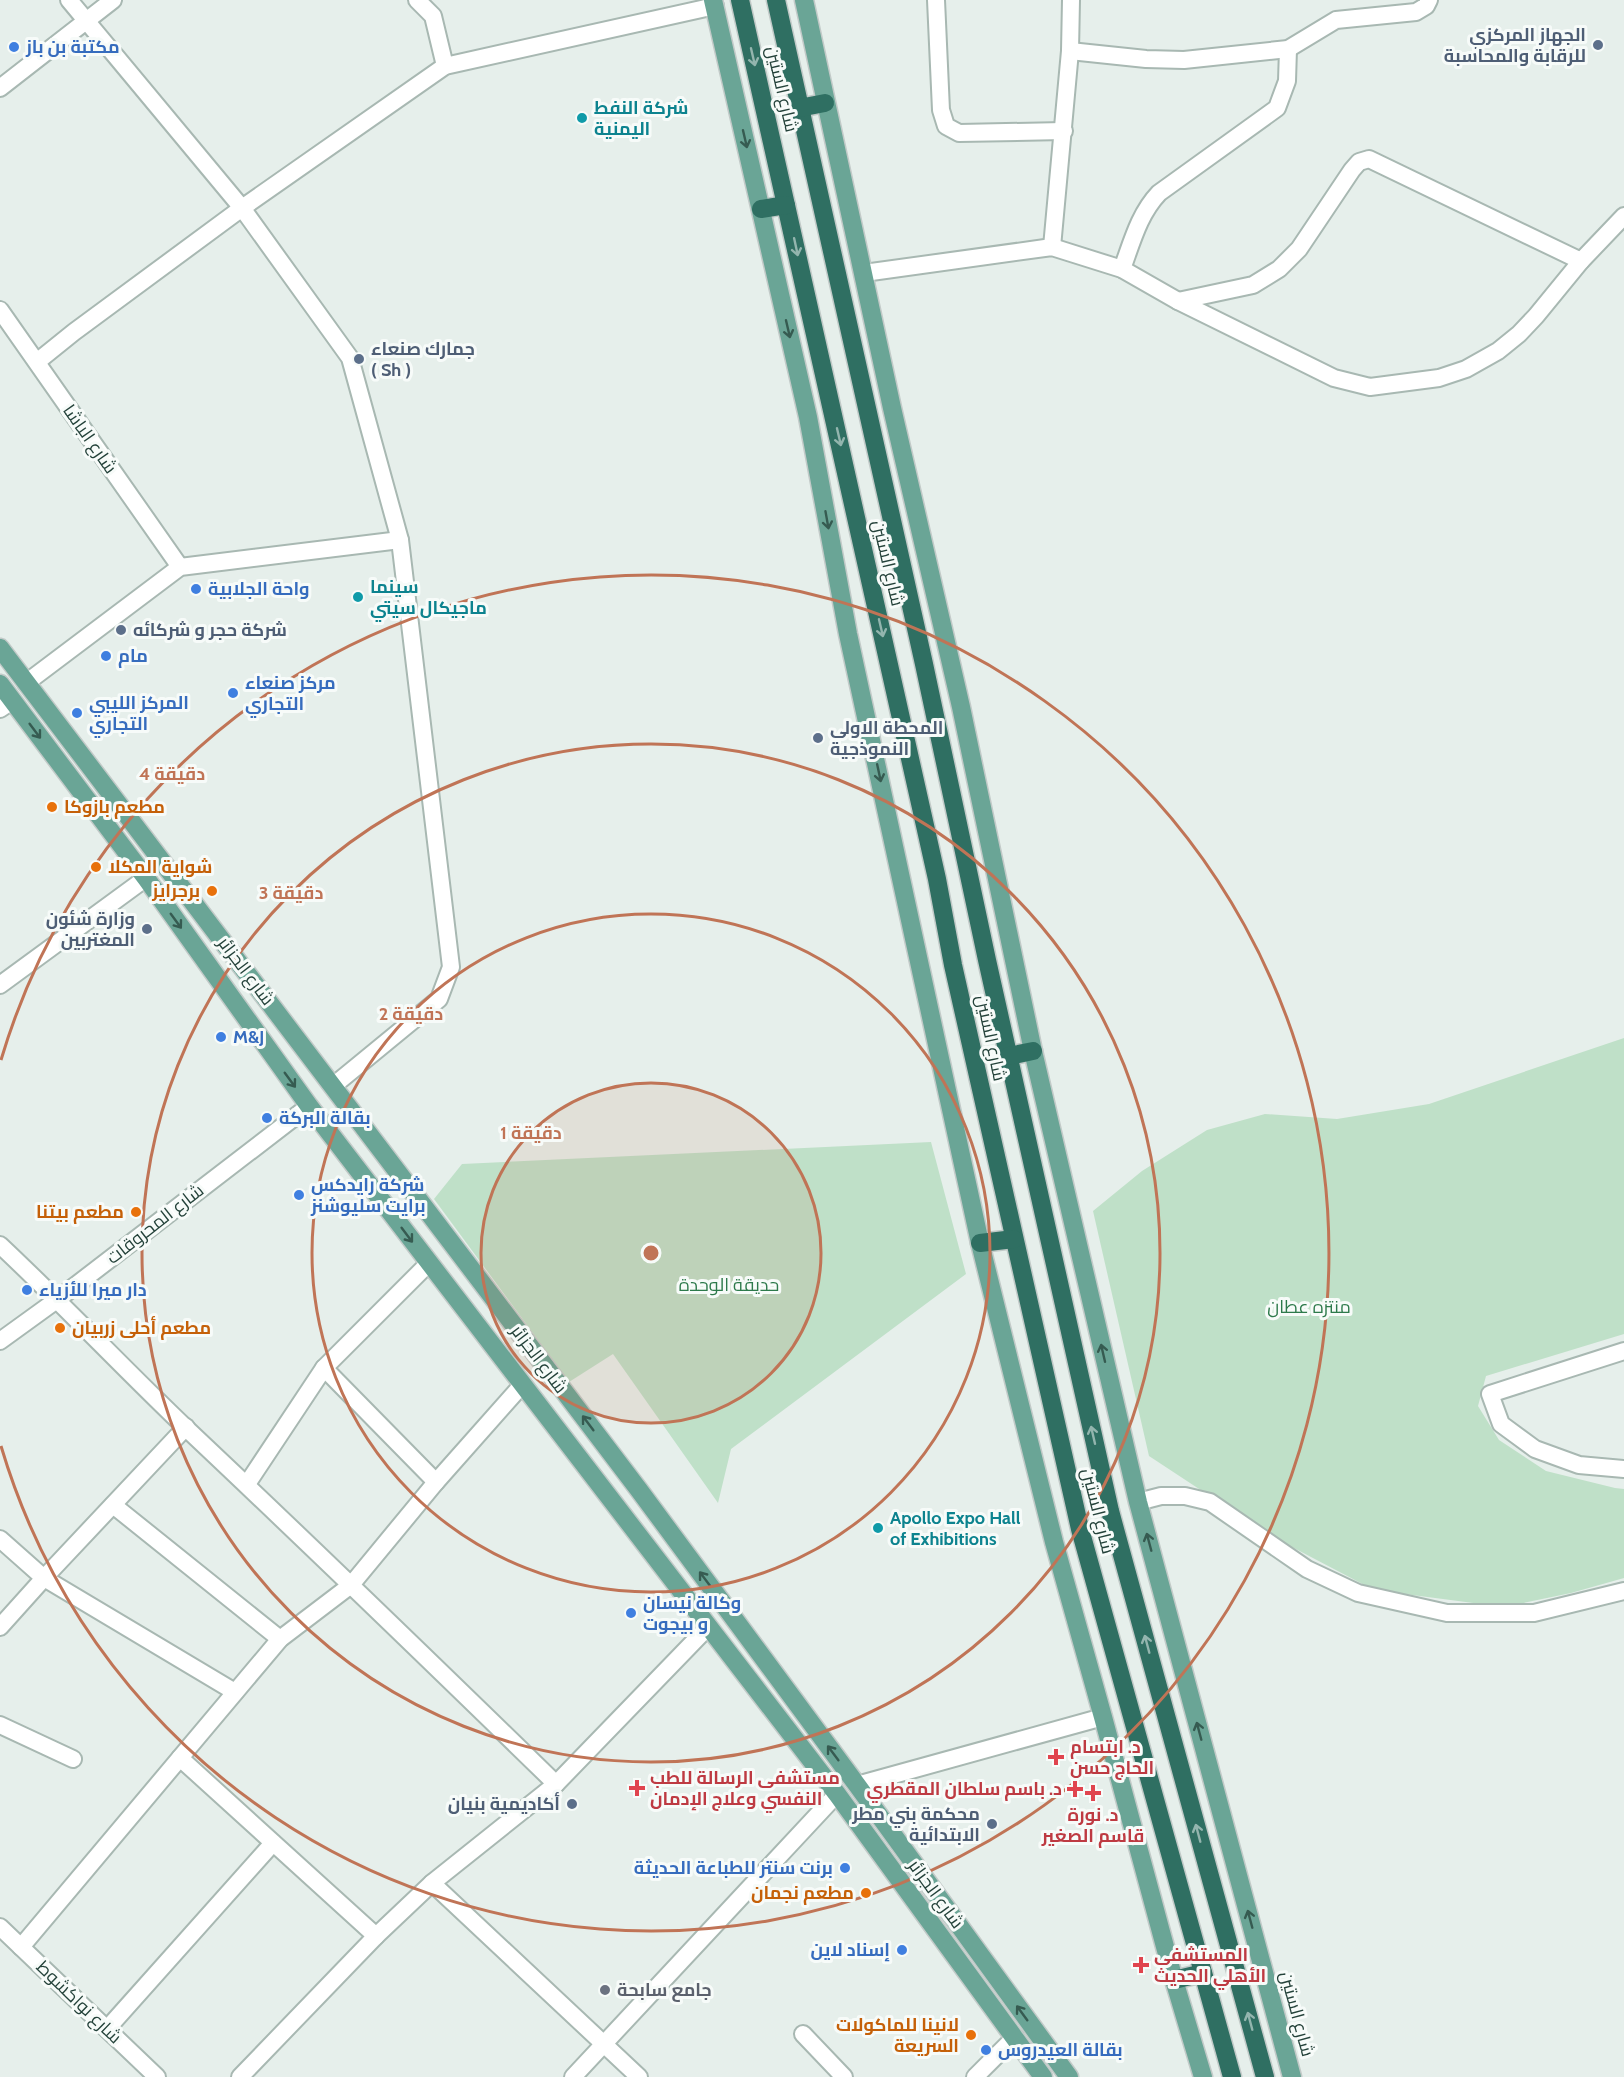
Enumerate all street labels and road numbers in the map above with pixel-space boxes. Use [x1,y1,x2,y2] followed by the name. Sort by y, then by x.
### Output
[760,44,803,134] street label: شارع الستين
[57,400,122,478] street label: شارع الباشا
[866,518,909,608] street label: شارع الستين
[212,932,279,1010] street label: شارع الجزائر
[970,993,1011,1083] street label: شارع الستين
[102,1179,209,1270] street label: شارع المحروقات
[505,1320,572,1398] street label: شارع الجزائر
[1076,1466,1119,1556] street label: شارع الستين
[902,1854,968,1933] street label: شارع الجزائر
[31,1956,126,2049] street label: شارع نواكشوط
[1274,1969,1319,2059] street label: شارع الستين

